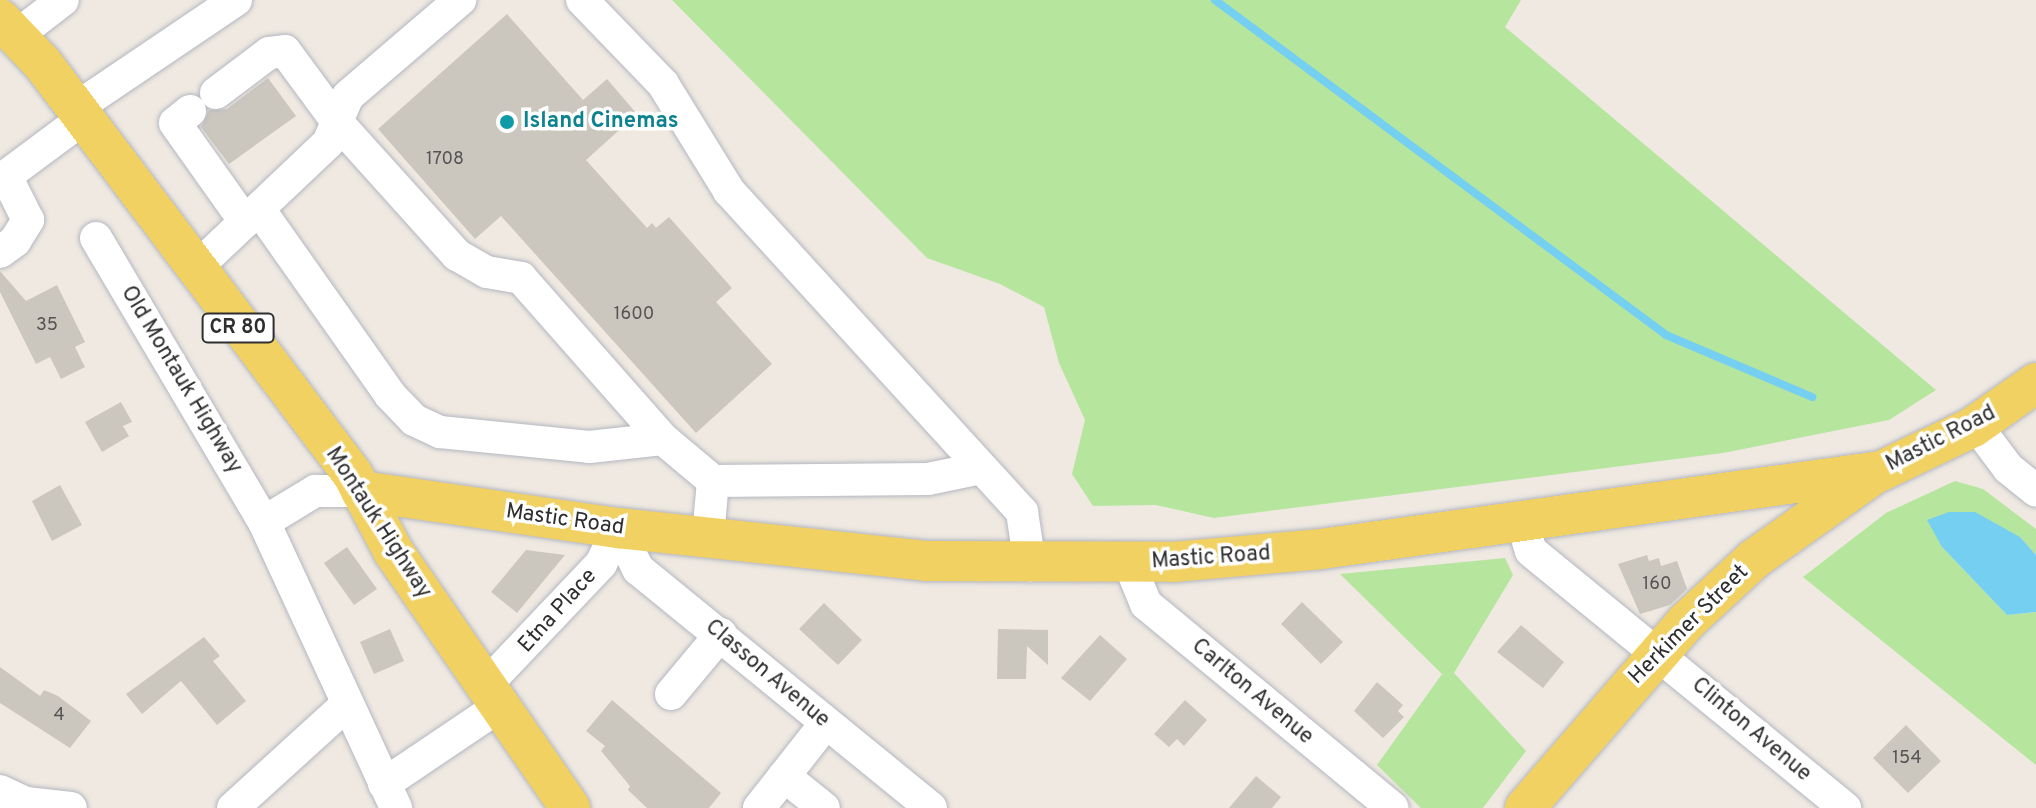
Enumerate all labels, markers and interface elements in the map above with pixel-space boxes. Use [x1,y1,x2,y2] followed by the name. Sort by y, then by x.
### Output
[523,109,679,135] place label: Island Cinemas
[498,113,516,131] marker: Island Cinemas
[426,149,464,171] house number: 1708
[114,281,248,479] street label: Old Montauk Highway
[614,304,654,326] house number: 1600
[200,312,276,344] road number: CR 80
[36,315,58,337] house number: 35
[1882,400,2000,478] street label: Mastic Road
[319,442,437,604] street label: Montauk Highway
[504,499,626,541] street label: Mastic Road
[1151,541,1271,575] street label: Mastic Road
[1624,560,1754,690] street label: Herkimer Street
[513,563,603,659] street label: Etna Place
[1642,574,1672,596] house number: 160
[699,614,835,734] street label: Classon Avenue
[1185,633,1319,751] street label: Carlton Avenue
[1685,672,1817,788] street label: Clinton Avenue
[53,705,65,727] house number: 4
[1892,748,1922,770] house number: 154

